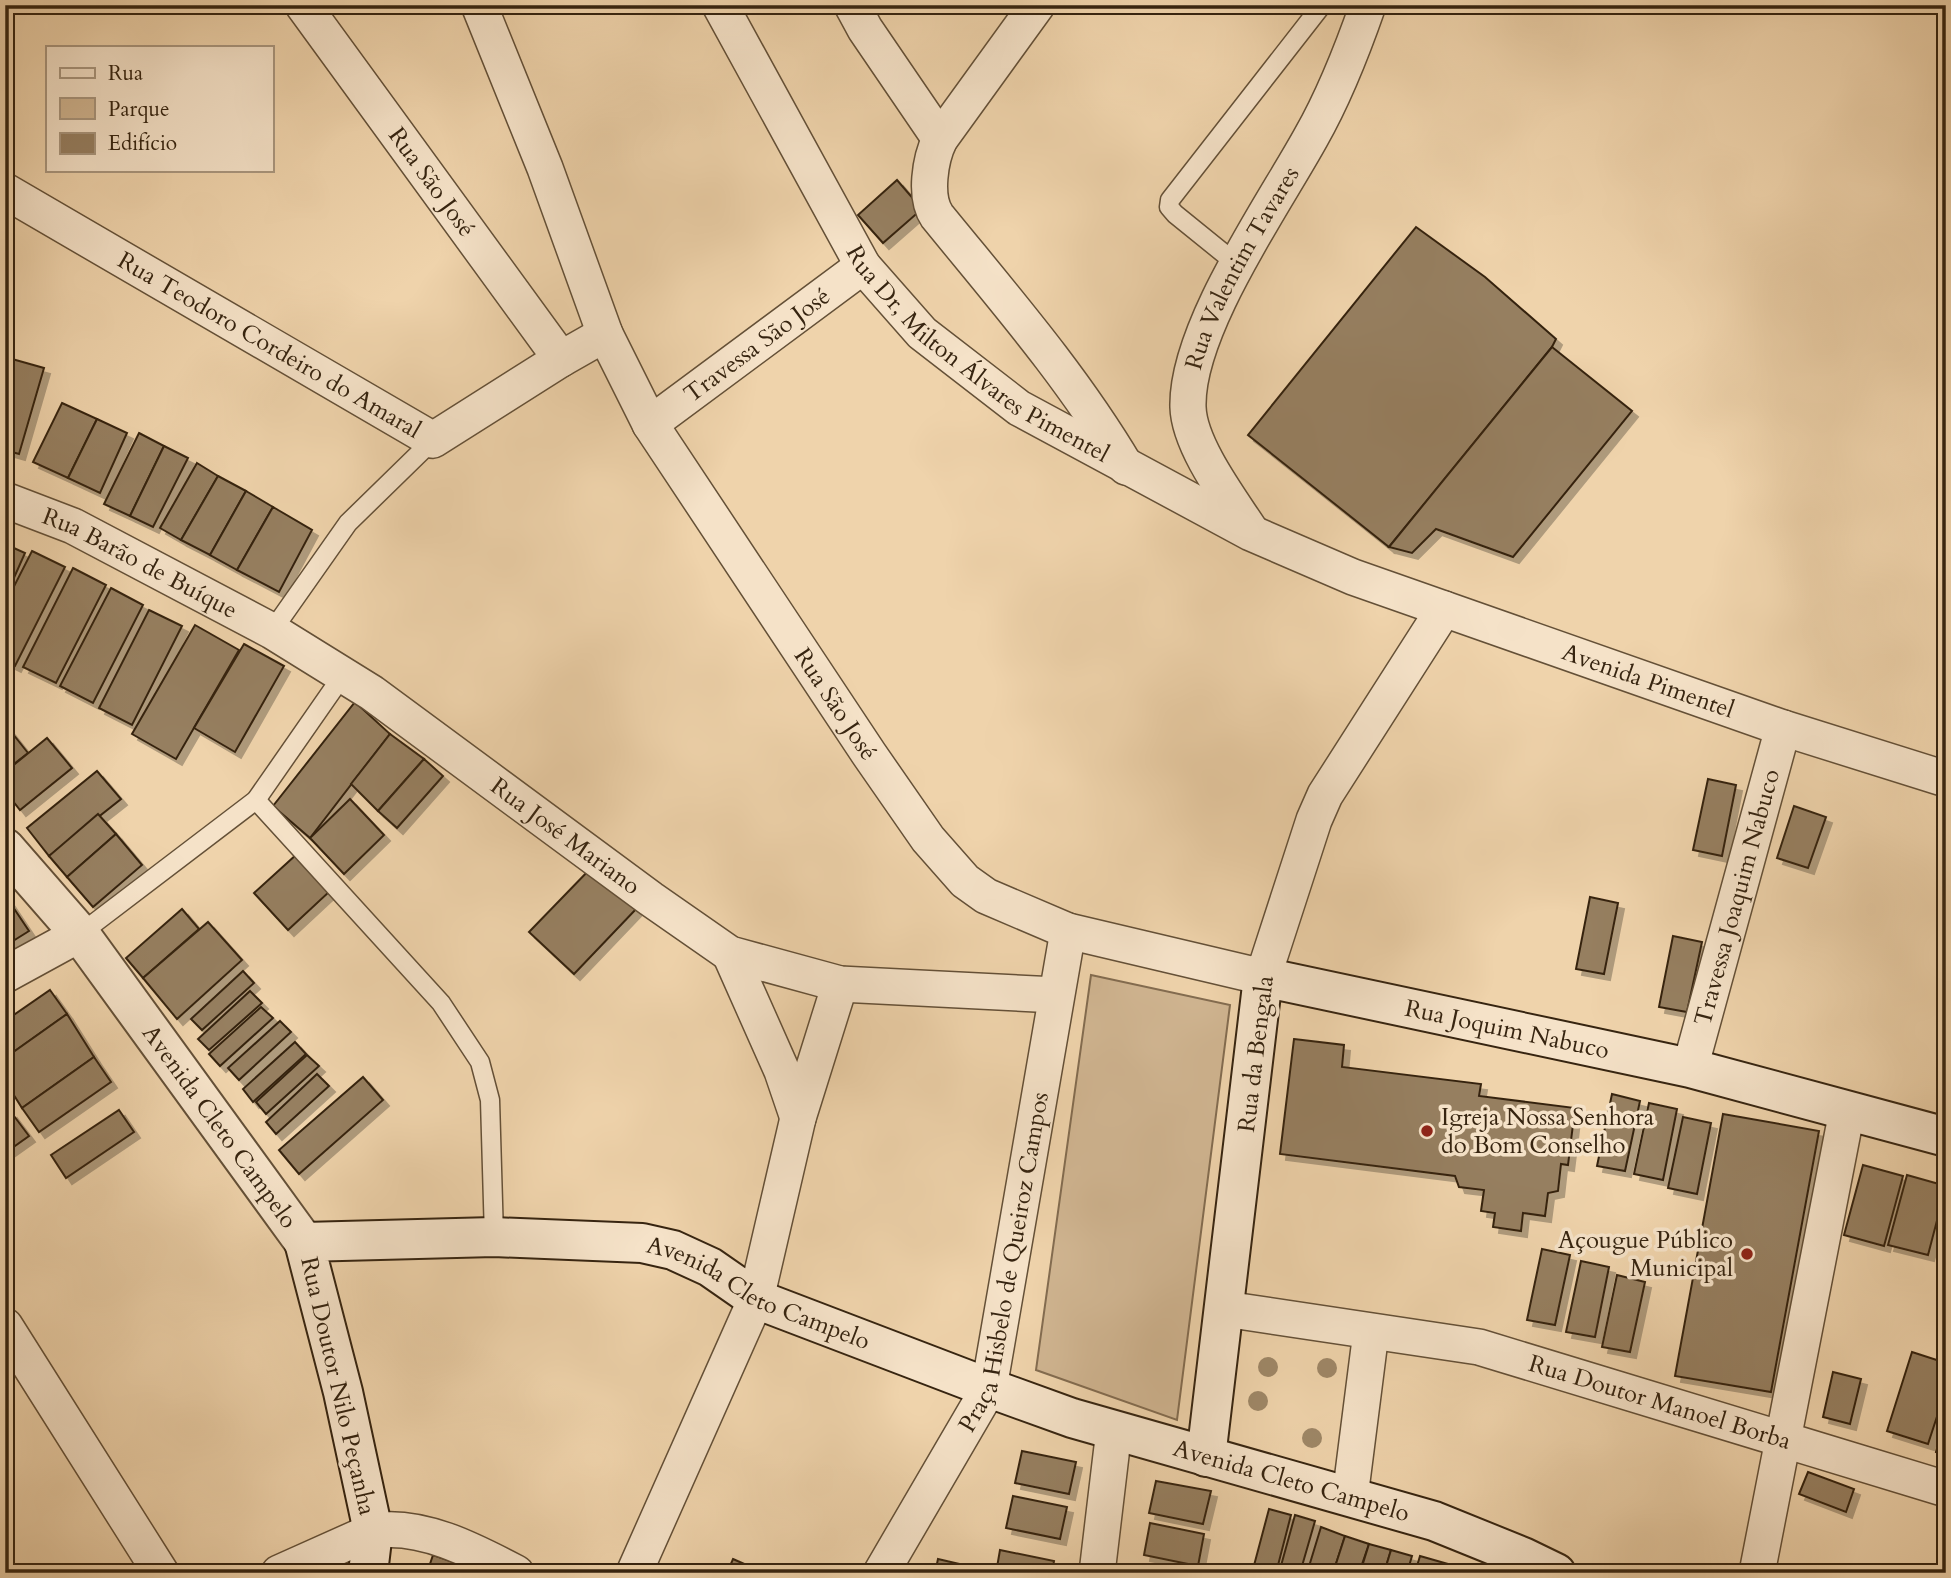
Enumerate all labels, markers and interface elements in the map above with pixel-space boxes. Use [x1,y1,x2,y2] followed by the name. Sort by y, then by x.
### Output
[46,46,273,172] legend
[108,59,143,88] text: Rua
[108,95,169,124] text: Parque
[381,120,483,244] street label: Rua São José
[108,129,177,158] text: Edifício
[1177,160,1307,373] street label: Rua Valentim Tavares
[838,239,1115,470] street label: Rua Dr, Milton Álvares Pimentel
[112,244,427,446] street label: Rua Teodoro Cordeiro do Amaral
[677,279,837,410] street label: Travessa São José
[38,499,243,626] street label: Rua Barão de Buíque
[1558,635,1739,726] street label: Avenida Pimentel
[786,641,885,767] street label: Rua São José
[1686,765,1788,1029] street label: Travessa Joaquim Nabuco
[484,770,647,902] street label: Rua José Mariano
[1230,973,1282,1134] street label: Rua da Bengala
[1402,991,1612,1067] street label: Rua Joquim Nabuco
[135,1018,305,1235] street label: Avenida Cleto Campelo
[950,1089,1056,1438] street label: Praça Hisbelo de Queiroz Campos
[1441,1101,1655,1162] place label: Igreja Nossa Senhora do Bom Conselho
[1419,1123,1435,1139] marker: Igreja Nossa Senhora do Bom Conselho
[1558,1224,1733,1285] place label: Açougue Público Municipal
[643,1228,875,1358] street label: Avenida Cleto Campelo
[1739,1246,1755,1262] marker: Açougue Público Municipal
[292,1253,384,1519] street label: Rua Doutor Nilo Peçanha
[1525,1347,1796,1458] street label: Rua Doutor Manoel Borba
[1169,1431,1413,1530] street label: Avenida Cleto Campelo

